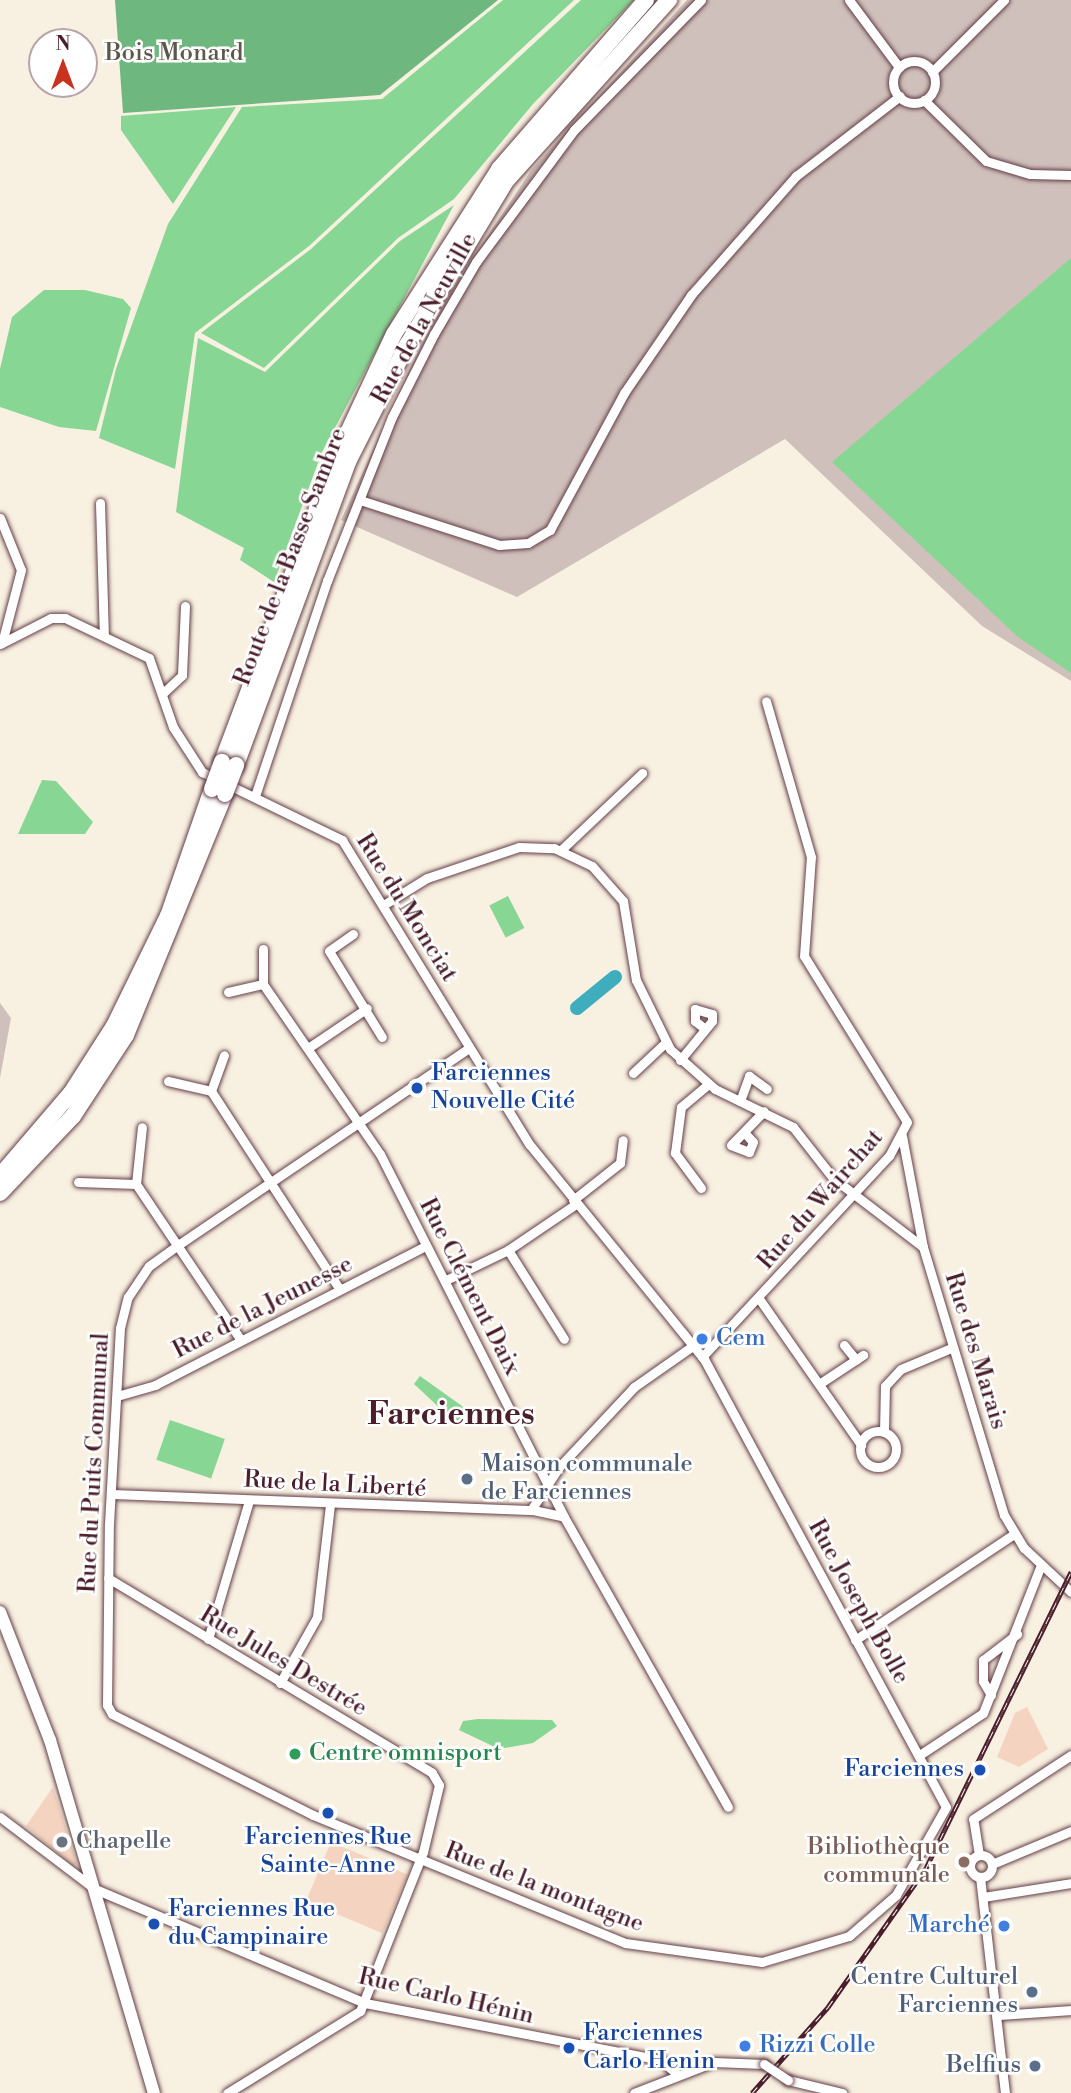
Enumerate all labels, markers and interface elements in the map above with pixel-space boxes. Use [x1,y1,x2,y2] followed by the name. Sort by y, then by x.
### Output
[28,28,98,98] north arrow
[55,32,71,56] text: N
[105,40,243,68] park label: Bois Monard
[366,228,484,410] street label: Rue de la Neuville
[228,424,354,690] street label: Route de la Basse Sambre
[349,829,463,987] street label: Rue du Monciat
[431,1060,575,1116] place label: Farciennes Nouvelle Cité
[409,1080,425,1096] marker: Farciennes Nouvelle Cité
[752,1124,890,1276] street label: Rue du Wairchat
[412,1194,526,1380] street label: Rue Clément Daix
[168,1250,358,1366] street label: Rue de la Jeunesse
[937,1269,1013,1433] street label: Rue des Marais
[716,1325,766,1353] place label: Cem
[694,1331,710,1347] marker: Cem
[74,1332,116,1594] street label: Rue du Puits Communal
[367,1395,535,1433] district label: Farciennes
[481,1451,693,1507] place label: Maison communale de Farciennes
[243,1466,427,1504] street label: Rue de la Liberté
[459,1471,475,1487] marker: Maison communale de Farciennes
[801,1515,915,1689] street label: Rue Joseph Bolle
[194,1601,372,1723] street label: Rue Jules Destrée
[309,1740,502,1768] place label: Centre omnisport
[287,1746,303,1762] marker: Centre omnisport
[844,1756,964,1784] place label: Farciennes
[970,1760,990,1780] marker: Farciennes
[320,1805,336,1821] marker: Farciennes Rue Sainte-Anne
[244,1824,412,1880] place label: Farciennes Rue Sainte-Anne
[76,1828,171,1856] place label: Chapelle
[54,1834,70,1850] marker: Chapelle
[807,1834,950,1890] place label: Bibliothèque communale
[440,1837,648,1939] street label: Rue de la montagne
[956,1854,972,1870] marker: Bibliothèque communale
[168,1896,335,1952] place label: Farciennes Rue du Campinaire
[908,1912,990,1940] place label: Marché
[146,1916,162,1932] marker: Farciennes Rue du Campinaire
[996,1918,1012,1934] marker: Marché
[355,1963,537,2031] street label: Rue Carlo Hénin
[851,1964,1018,2020] place label: Centre Culturel Farciennes
[1024,1984,1040,2000] marker: Centre Culturel Farciennes
[583,2020,715,2076] place label: Farciennes Carlo Henin
[759,2032,876,2060] place label: Rizzi Colle
[737,2038,753,2054] marker: Rizzi Colle
[561,2040,577,2056] marker: Farciennes Carlo Henin
[946,2052,1021,2080] place label: Belfius
[1027,2058,1043,2074] marker: Belfius

